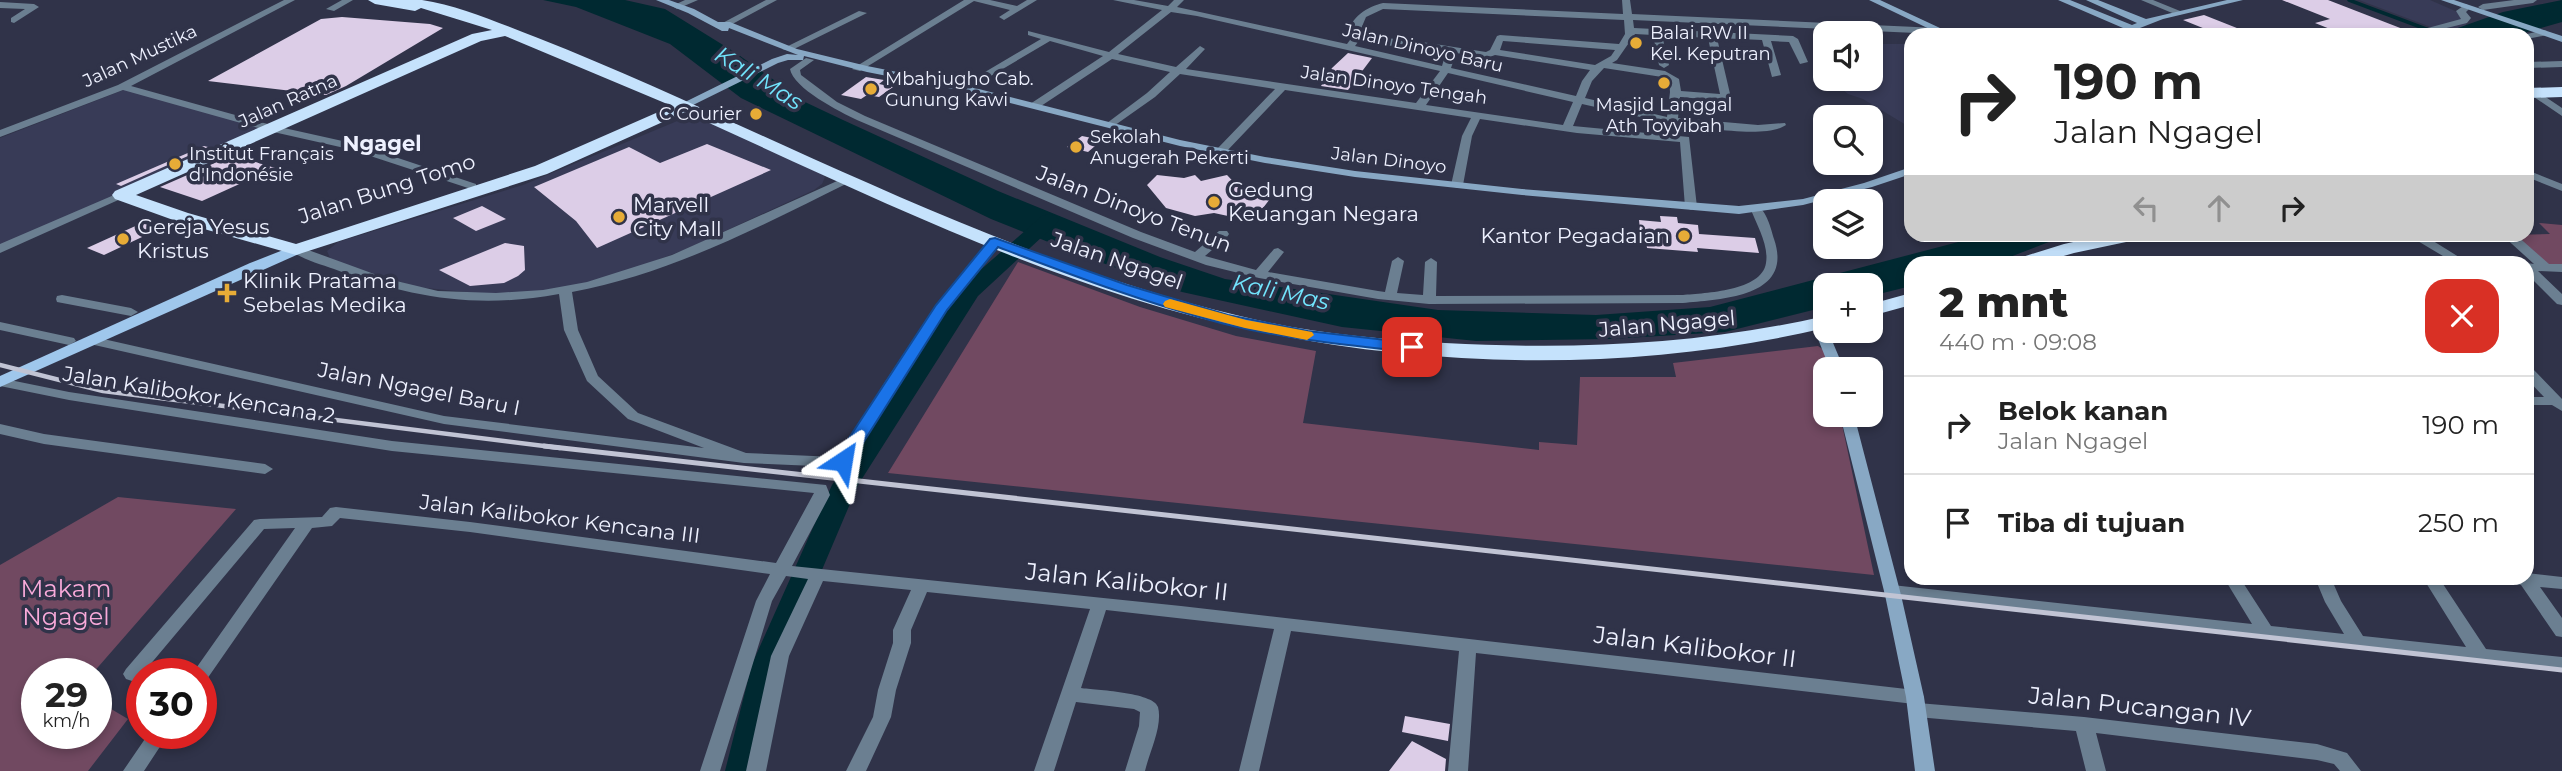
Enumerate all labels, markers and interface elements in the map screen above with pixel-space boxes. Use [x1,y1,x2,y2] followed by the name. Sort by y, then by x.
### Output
[1340,19,1505,77] street label: Jalan Dinoyo Baru
[79,20,201,92] street label: Jalan Mustika
[1813,21,1883,427] map controls
[1813,21,1883,91] button: sound
[1650,22,1771,65] place label: Balai RW II Kel. Keputran
[1628,35,1644,51] marker: Balai RW II Kel. Keputran
[710,40,808,116] water label: Kali Mas
[2054,52,2203,111] text: 190 m
[1939,56,2030,147] icon: right
[1298,61,1489,109] street label: Jalan Dinoyo Tengah
[885,68,1034,111] place label: Mbahjugho Cab. Gunung Kawi
[234,69,341,133] street label: Jalan Ratna
[1656,75,1672,91] marker: Masjid Langgal Ath Toyyibah
[863,81,879,97] marker: Mbahjugho Cab. Gunung Kawi
[1596,94,1732,137] place label: Masjid Langgal Ath Toyyibah
[659,103,742,125] place label: C Courier
[1813,105,1883,175] button: search
[748,106,764,122] marker: C Courier
[2054,112,2263,151] text: Jalan Ngagel
[1090,126,1249,169] place label: Sekolah Anugerah Pekerti
[343,131,421,156] district label: Ngagel
[1068,139,1084,155] marker: Sekolah Anugerah Pekerti
[1329,142,1448,178] street label: Jalan Dinoyo
[189,143,334,186] place label: Institut Français d'Indonésie
[294,148,478,229] street label: Jalan Bung Tomo
[167,156,183,172] marker: Institut Français d'Indonésie
[1032,159,1235,257] street label: Jalan Dinoyo Tenun
[1228,177,1419,226] place label: Gedung Keuangan Negara
[1813,189,1883,259] button: layers
[2127,189,2165,227] icon: left
[2200,189,2238,227] icon: ahead
[2273,189,2311,227] icon: right
[633,192,722,241] place label: Marvell City Mall
[1206,194,1222,210] marker: Gedung Keuangan Negara
[611,209,627,225] marker: Marvell City Mall
[137,214,270,263] place label: Gereja Yesus Kristus
[1480,223,1670,248] place label: Kantor Pegadaian
[1047,226,1186,295] street label: Jalan Ngagel
[1676,228,1692,244] marker: Kantor Pegadaian
[115,231,131,247] marker: Gereja Yesus Kristus
[243,268,407,317] place label: Klinik Pratama Sebelas Medika
[1230,268,1332,316] water label: Kali Mas
[1813,273,1883,343] button: +
[1939,276,2068,328] text: 2 mnt
[2425,279,2499,353] button: close
[217,283,237,303] marker: Klinik Pratama Sebelas Medika
[1597,305,1736,342] street label: Jalan Ngagel
[1382,317,1442,377] pin
[1393,328,1431,366] icon: arrive
[1939,328,2097,356] text: 440 m · 09:08
[315,356,522,420] street label: Jalan Ngagel Baru I
[1813,357,1883,427] button: −
[60,360,337,428] street label: Jalan Kalibokor Kencana 2
[1998,395,2168,427] text: Belok kanan
[1939,406,1977,444] icon: right
[2422,409,2499,441] text: 190 m
[806,424,880,498] position arrow
[1998,427,2148,455] text: Jalan Ngagel
[417,489,702,548] street label: Jalan Kalibokor Kencana III
[1939,504,1977,542] icon: arrive
[1998,507,2185,539] text: Tiba di tujuan
[2418,507,2499,539] text: 250 m
[1023,556,1230,607] street label: Jalan Kalibokor II
[21,574,111,631] park label: Makam Ngagel
[1591,620,1798,673] street label: Jalan Kalibokor II
[126,658,217,749] speed limit sign: 30
[45,673,88,716] text: 29
[2026,680,2253,733] street label: Jalan Pucangan IV
[42,710,91,732] text: km/h

